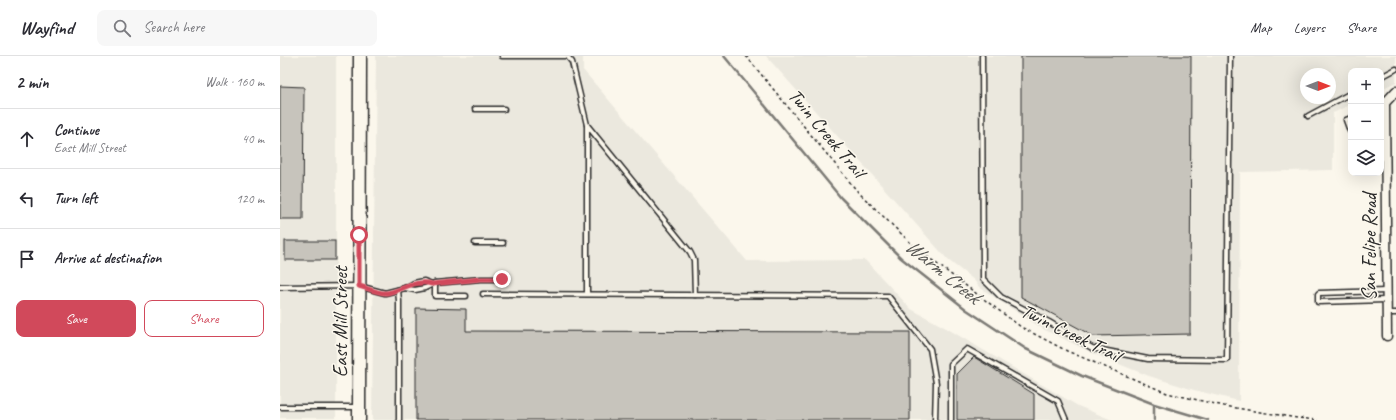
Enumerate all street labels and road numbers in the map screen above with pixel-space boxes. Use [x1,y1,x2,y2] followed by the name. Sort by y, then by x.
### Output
[783,84,874,185] street label: Twin Creek Trail
[1357,190,1382,301] street label: San Felipe Road
[328,264,353,377] street label: East Mill Street
[1017,298,1128,370] street label: Twin Creek Trail

